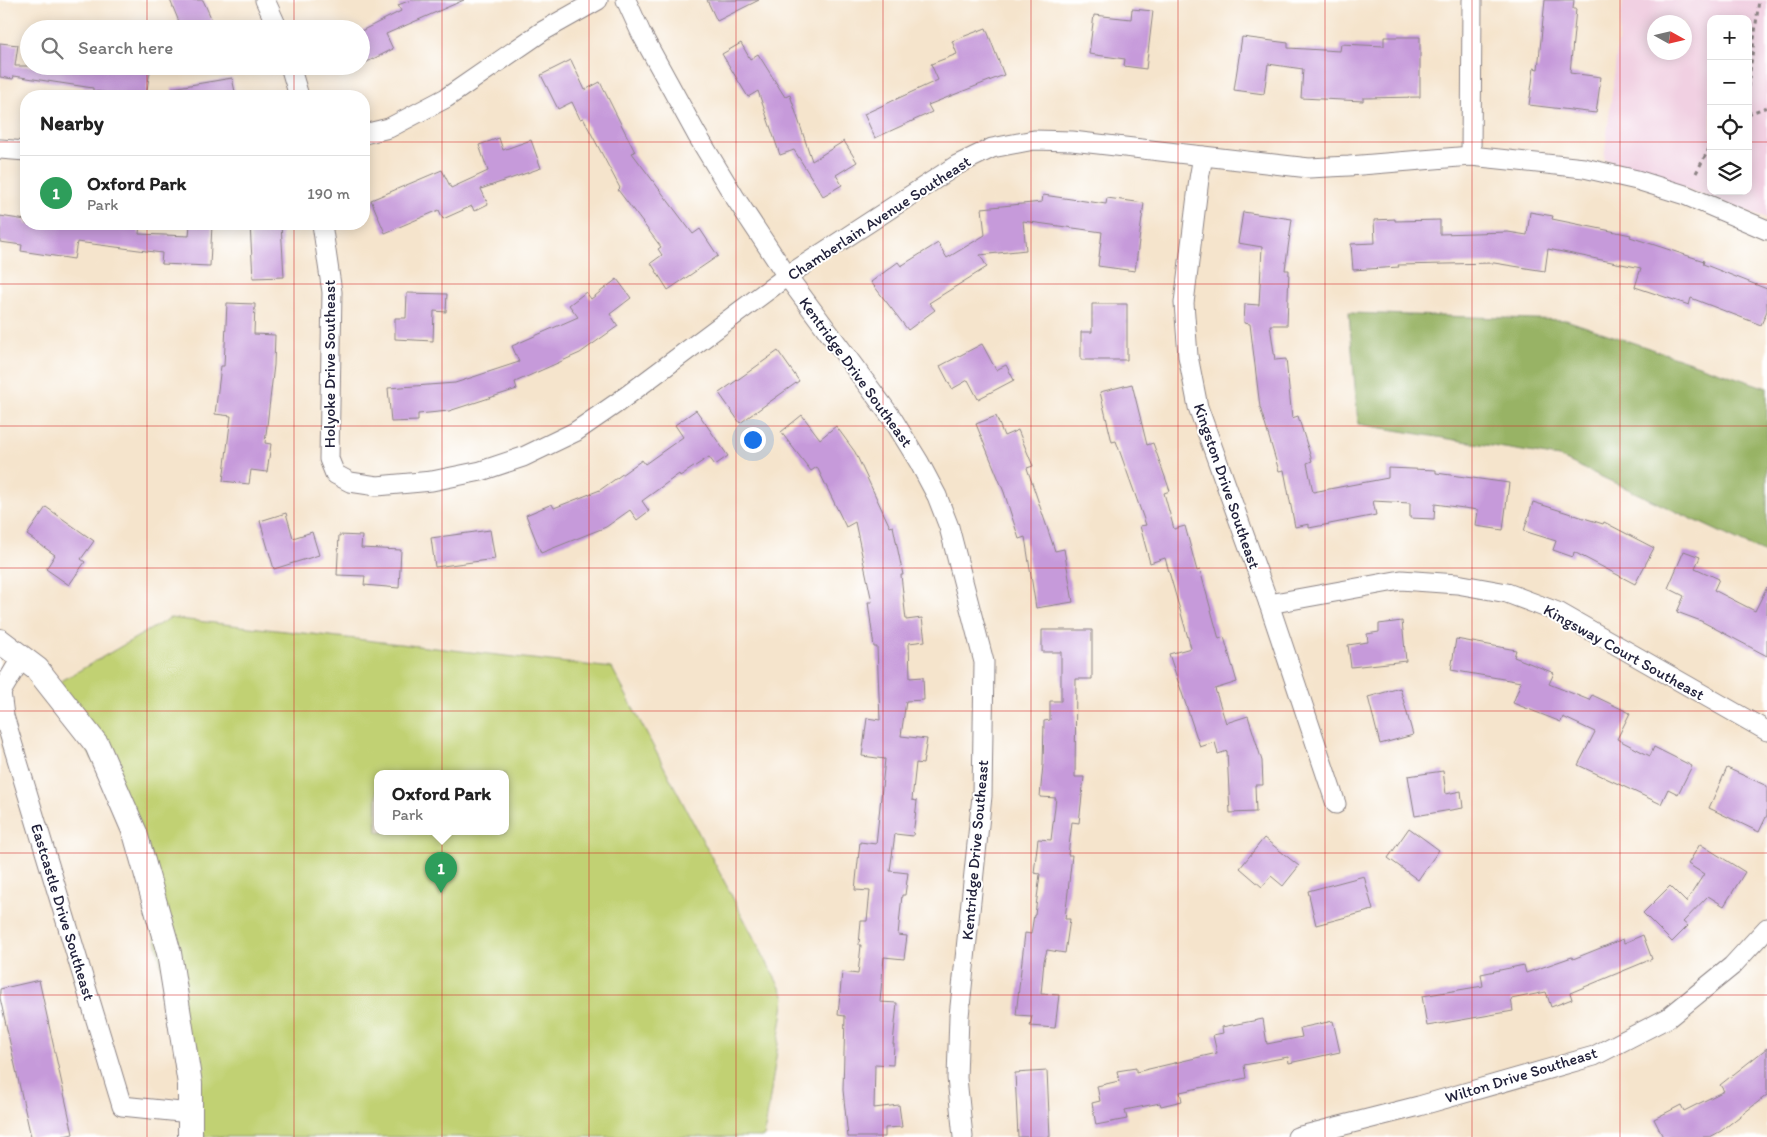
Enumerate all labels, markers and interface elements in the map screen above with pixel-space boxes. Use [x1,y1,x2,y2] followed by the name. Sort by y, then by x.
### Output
[1647,15,1692,60] north arrow
[1707,15,1752,195] map controls
[1707,15,1752,60] button: +
[20,20,370,75] search box
[38,34,66,62] icon: search
[78,36,173,59] text: Search here
[1707,60,1752,105] button: −
[1707,105,1752,150] button: locate
[40,110,104,135] text: Nearby
[1707,150,1752,195] button: layers
[784,152,974,284] street label: Chamberlain Avenue Southeast
[87,172,186,195] text: Oxford Park
[52,184,60,203] text: 1
[307,184,350,203] text: 190 m
[87,195,118,214] text: Park
[320,280,339,448] street label: Holyoke Drive Southeast
[795,293,917,451] street label: Kentridge Drive Southeast
[1190,401,1264,571] street label: Kingston Drive Southeast
[740,427,766,453] your location
[1540,600,1708,704] street label: Kingsway Court Southeast
[958,759,992,941] street label: Kentridge Drive Southeast
[374,770,509,835] popup
[392,782,491,805] text: Oxford Park
[392,805,423,824] text: Park
[27,821,99,1003] street label: Eastcastle Drive Southeast
[425,852,457,893] pin: 1
[1443,1043,1599,1107] street label: Wilton Drive Southeast

